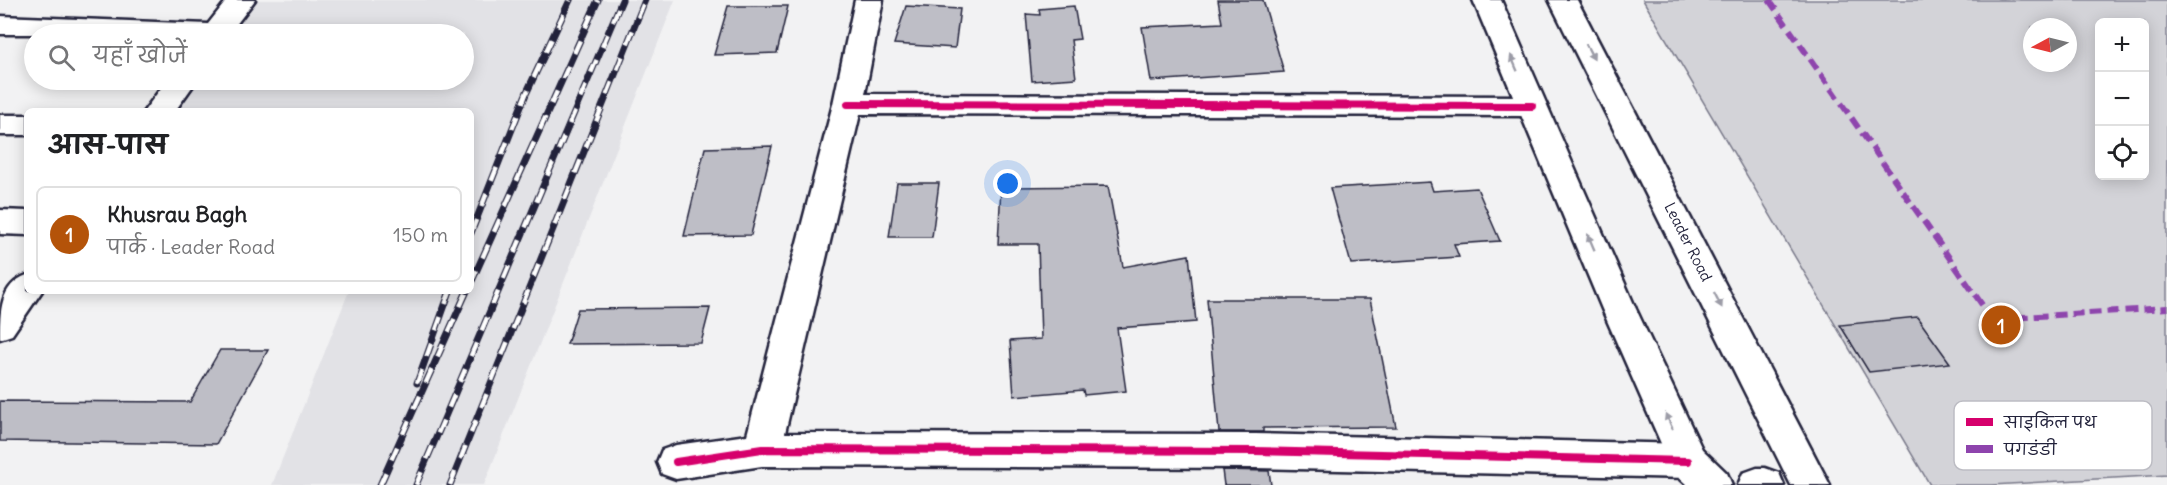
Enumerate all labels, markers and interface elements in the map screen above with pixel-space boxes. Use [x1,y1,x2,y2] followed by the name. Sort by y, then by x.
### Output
[2023,18,2077,72] north arrow
[2095,18,2149,180] map controls
[2095,18,2149,72] button: +
[24,24,474,90] search box
[45,41,78,74] icon: search
[93,41,187,69] text: यहाँ खोजें
[1585,44,1595,61] one-way arrow
[1509,54,1518,72] one-way arrow
[2095,72,2149,126] button: −
[2095,126,2149,180] button: locate
[48,128,168,161] text: आस-पास
[993,169,1022,198] your location
[1660,199,1717,285] street label: Leader Road
[107,200,247,228] text: Khusrau Bagh
[66,222,73,247] text: 1
[393,222,448,247] text: 150 m
[107,234,275,259] text: पार्क · Leader Road
[1586,234,1595,251] one-way arrow
[1713,291,1723,308] one-way arrow
[1982,302,2020,348] pin: 1
[1954,401,2152,470] legend
[2003,411,2098,432] text: साइकिल पथ
[1665,412,1674,429] one-way arrow
[2003,438,2058,459] text: पगडंडी

